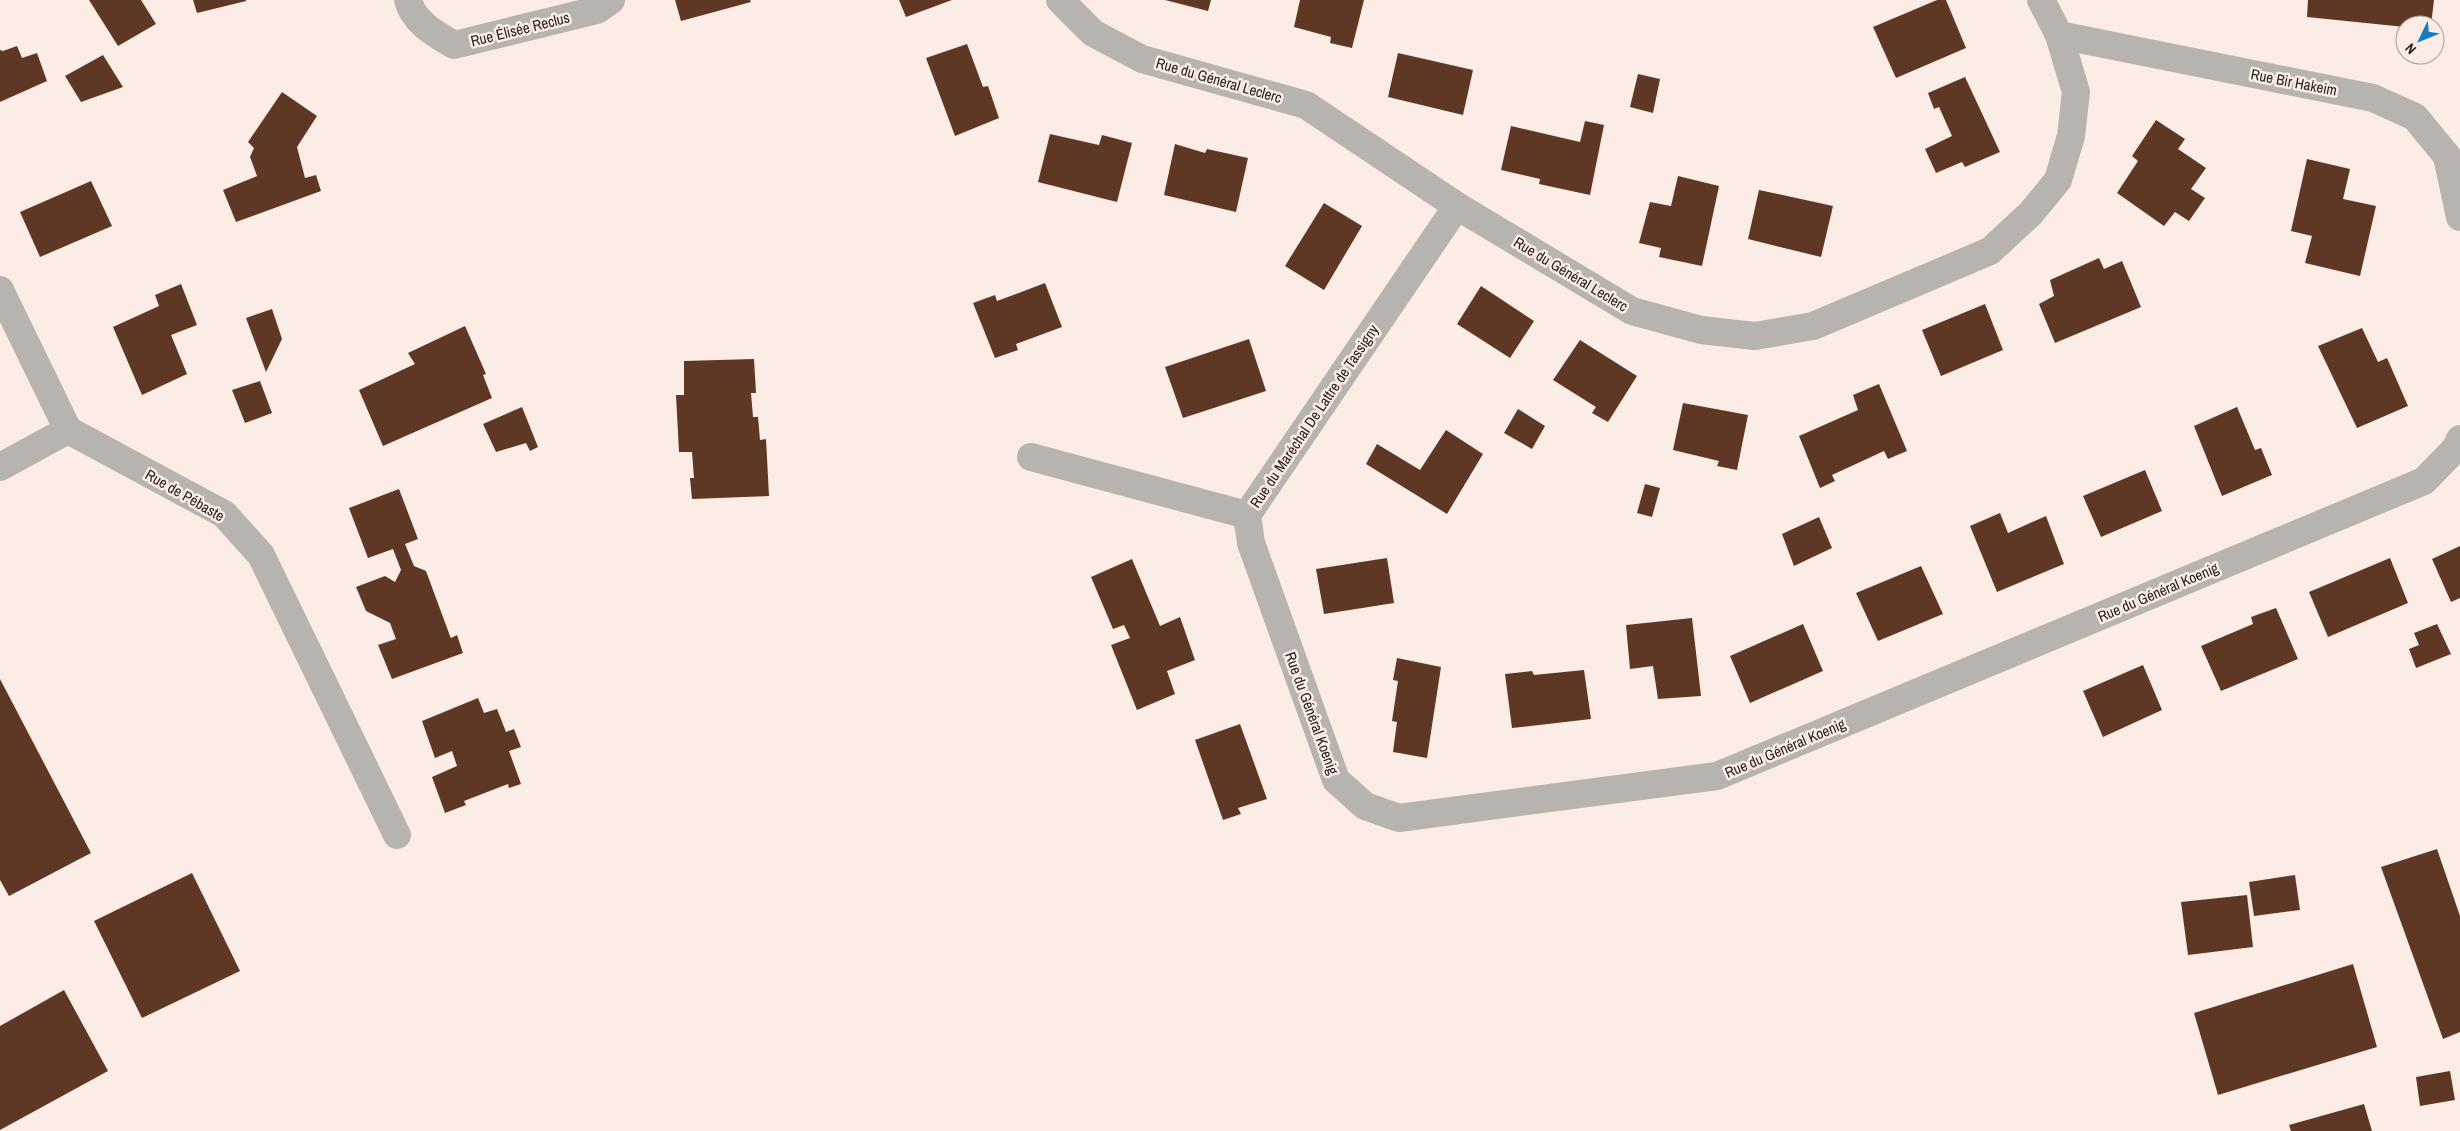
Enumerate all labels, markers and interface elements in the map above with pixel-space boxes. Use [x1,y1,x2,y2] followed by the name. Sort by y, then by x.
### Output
[468,7,572,51] street label: Rue Élisée Reclus
[2395,15,2445,65] north arrow
[2401,40,2420,58] text: N
[1154,52,1284,108] street label: Rue du Général Leclerc
[2249,63,2339,101] street label: Rue Bir Hakeim
[1510,232,1632,316] street label: Rue du Général Leclerc
[1245,320,1384,512] street label: Rue du Maréchal De Lattre de Tassigny
[142,464,229,526] street label: Rue de Pébaste
[2094,557,2222,627] street label: Rue du Général Koenig
[1280,649,1344,777] street label: Rue du Général Koenig
[1721,713,1849,783] street label: Rue du Général Koenig

